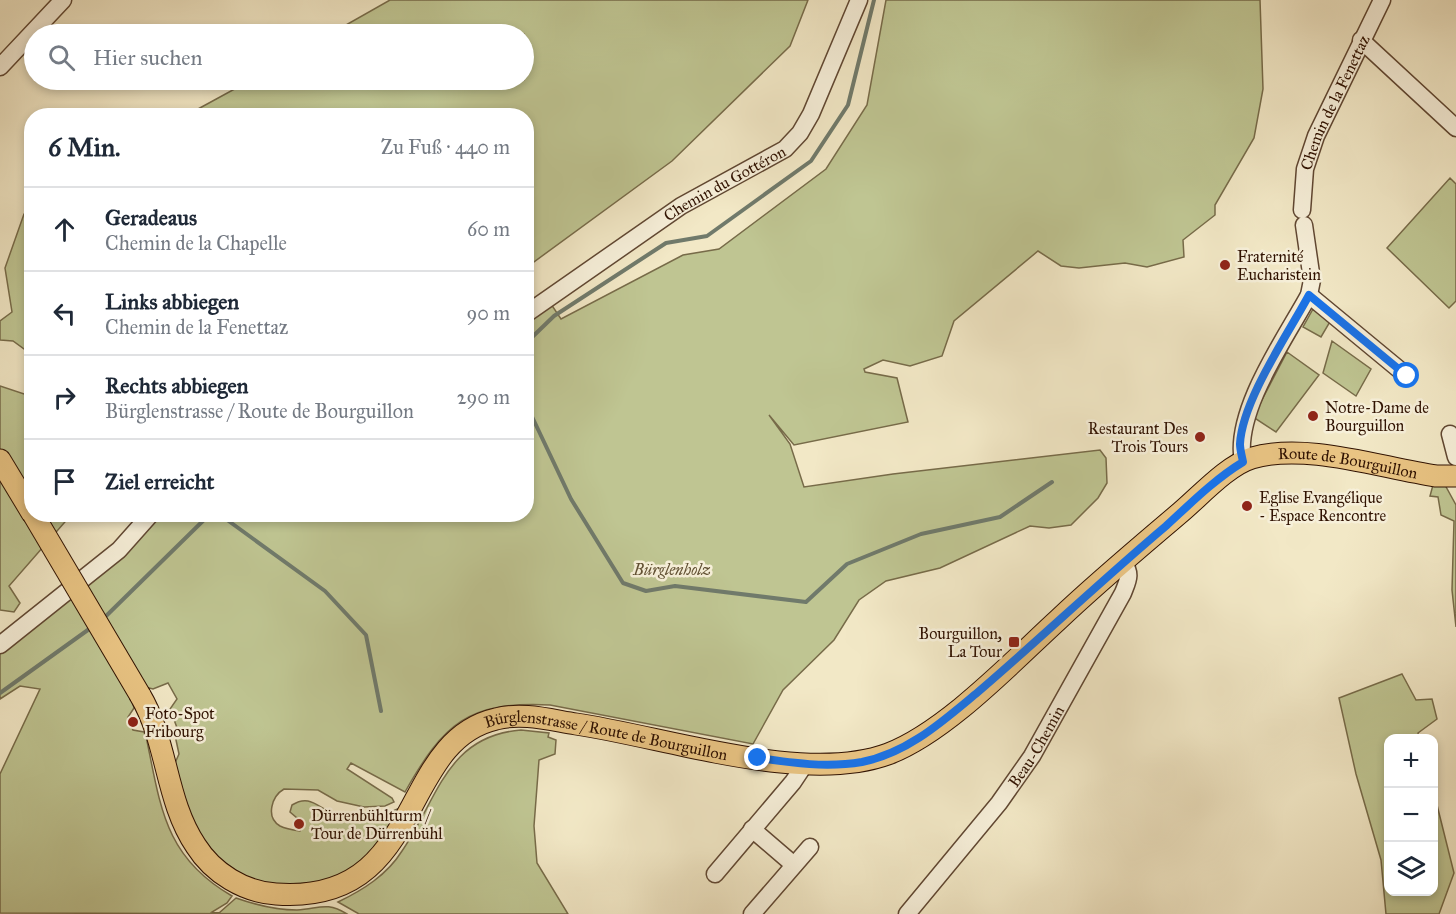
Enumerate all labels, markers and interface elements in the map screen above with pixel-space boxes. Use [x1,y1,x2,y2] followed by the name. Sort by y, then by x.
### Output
[24,24,534,90] search box
[1296,31,1373,172] street label: Chemin de la Fenettaz
[45,41,78,74] icon: search
[93,44,202,71] text: Hier suchen
[48,131,120,163] text: 6 Min.
[381,135,510,159] text: Zu Fuß · 440 m
[660,141,789,225] street label: Chemin du Gottéron
[105,204,197,231] text: Geradeaus
[48,213,81,246] icon: ahead
[467,217,510,241] text: 60 m
[105,231,287,255] text: Chemin de la Chapelle
[1237,247,1321,284] place label: Fraternité Eucharistein
[1218,258,1232,272] marker: Fraternité Eucharistein
[105,288,239,315] text: Links abbiegen
[48,297,81,330] icon: left
[467,301,510,325] text: 90 m
[105,315,288,339] text: Chemin de la Fenettaz
[1393,362,1419,388] route start
[105,372,248,399] text: Rechts abbiegen
[48,381,81,414] icon: right
[457,385,510,409] text: 290 m
[1325,398,1429,436] place label: Notre-Dame de Bourguillon
[105,399,414,423] text: Bürglenstrasse / Route de Bourguillon
[1306,409,1320,423] marker: Notre-Dame de Bourguillon
[1088,419,1188,456] place label: Restaurant Des Trois Tours
[1193,430,1207,444] marker: Restaurant Des Trois Tours
[1277,443,1419,482] street label: Route de Bourguillon
[48,465,81,498] icon: arrive
[105,468,214,495] text: Ziel erreicht
[1259,488,1387,525] place label: Eglise Evangélique - Espace Rencontre
[1240,499,1254,513] marker: Eglise Evangélique - Espace Rencontre
[632,560,711,579] park label: Bürglenholz
[919,624,1002,661] place label: Bourguillon, La Tour
[1007,635,1021,649] marker: Bourguillon, La Tour
[1004,702,1068,791] street label: Beau-Chemin
[145,704,215,742] place label: Foto-Spot Fribourg
[482,707,729,764] street label: Bürglenstrasse / Route de Bourguillon
[126,715,140,729] marker: Foto-Spot Fribourg
[1384,734,1438,896] map controls
[1384,734,1438,788] button: +
[744,744,770,770] route end
[1384,788,1438,842] button: −
[311,806,443,843] place label: Dürrenbühlturm / Tour de Dürrenbühl
[292,817,306,831] marker: Dürrenbühlturm / Tour de Dürrenbühl
[1384,842,1438,896] button: layers

